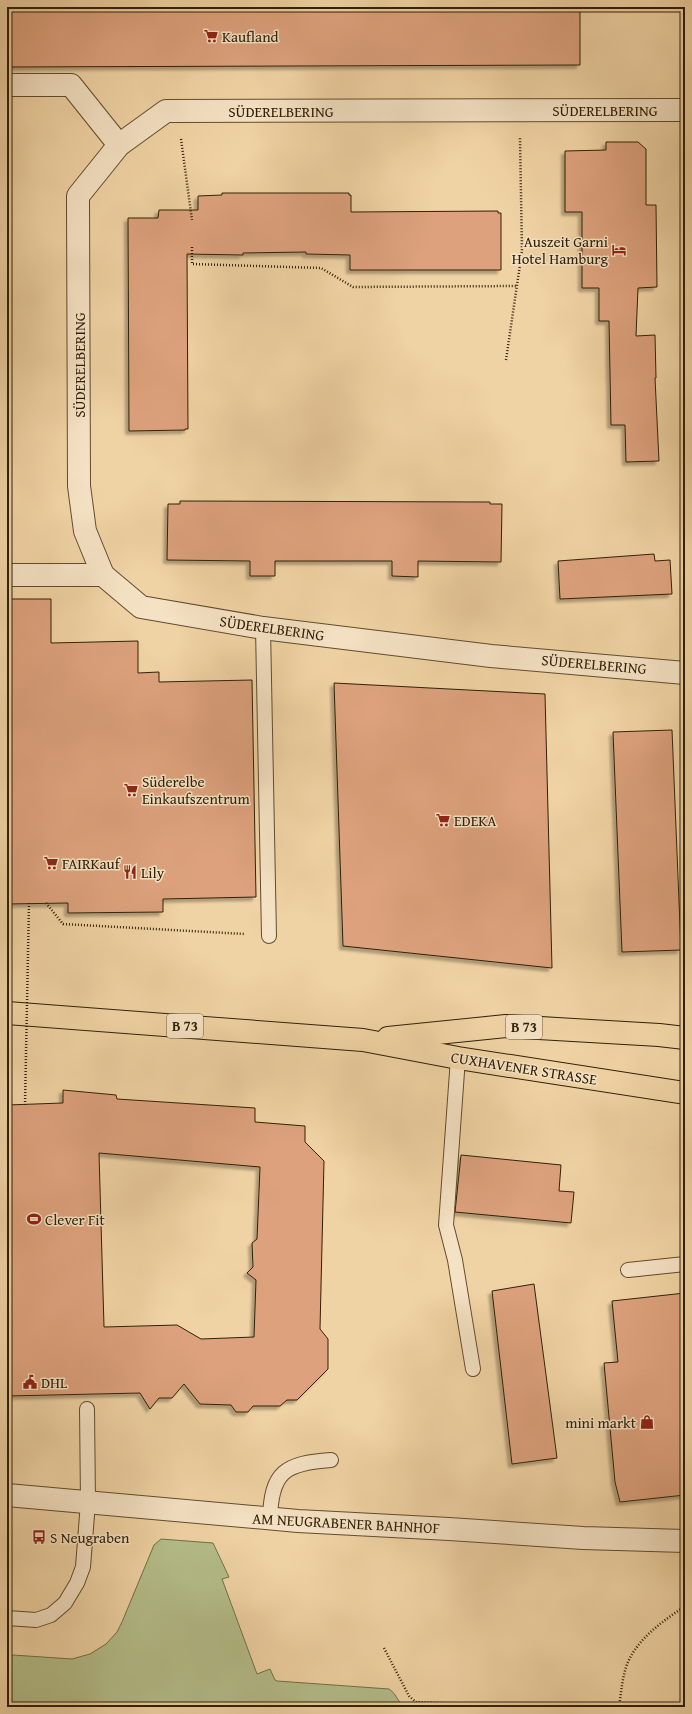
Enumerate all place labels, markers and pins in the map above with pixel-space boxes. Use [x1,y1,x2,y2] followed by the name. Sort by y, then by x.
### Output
[222,26,279,47] place label: Kaufland
[203,28,219,44] supermarket icon: Kaufland
[512,231,609,269] place label: Auszeit Garni Hotel Hamburg
[611,242,627,258] hotel icon: Auszeit Garni Hotel Hamburg
[142,771,250,809] place label: Süderelbe Einkaufszentrum
[123,782,139,798] supermarket icon: Süderelbe Einkaufszentrum
[454,810,496,831] place label: EDEKA
[435,812,451,828] supermarket icon: EDEKA
[62,853,122,874] place label: FAIRKauf
[43,855,59,871] supermarket icon: FAIRKauf
[141,862,165,883] place label: Lily
[122,864,138,880] restaurant icon: Lily
[45,1209,106,1230] place label: Clever Fit
[26,1211,42,1227] sports icon: Clever Fit
[41,1372,68,1393] place label: DHL
[22,1374,38,1390] public building icon: DHL
[565,1412,637,1433] place label: mini markt
[639,1414,655,1430] shop icon: mini markt
[50,1527,130,1548] place label: S Neugraben
[31,1529,47,1545] bus stop icon: S Neugraben

